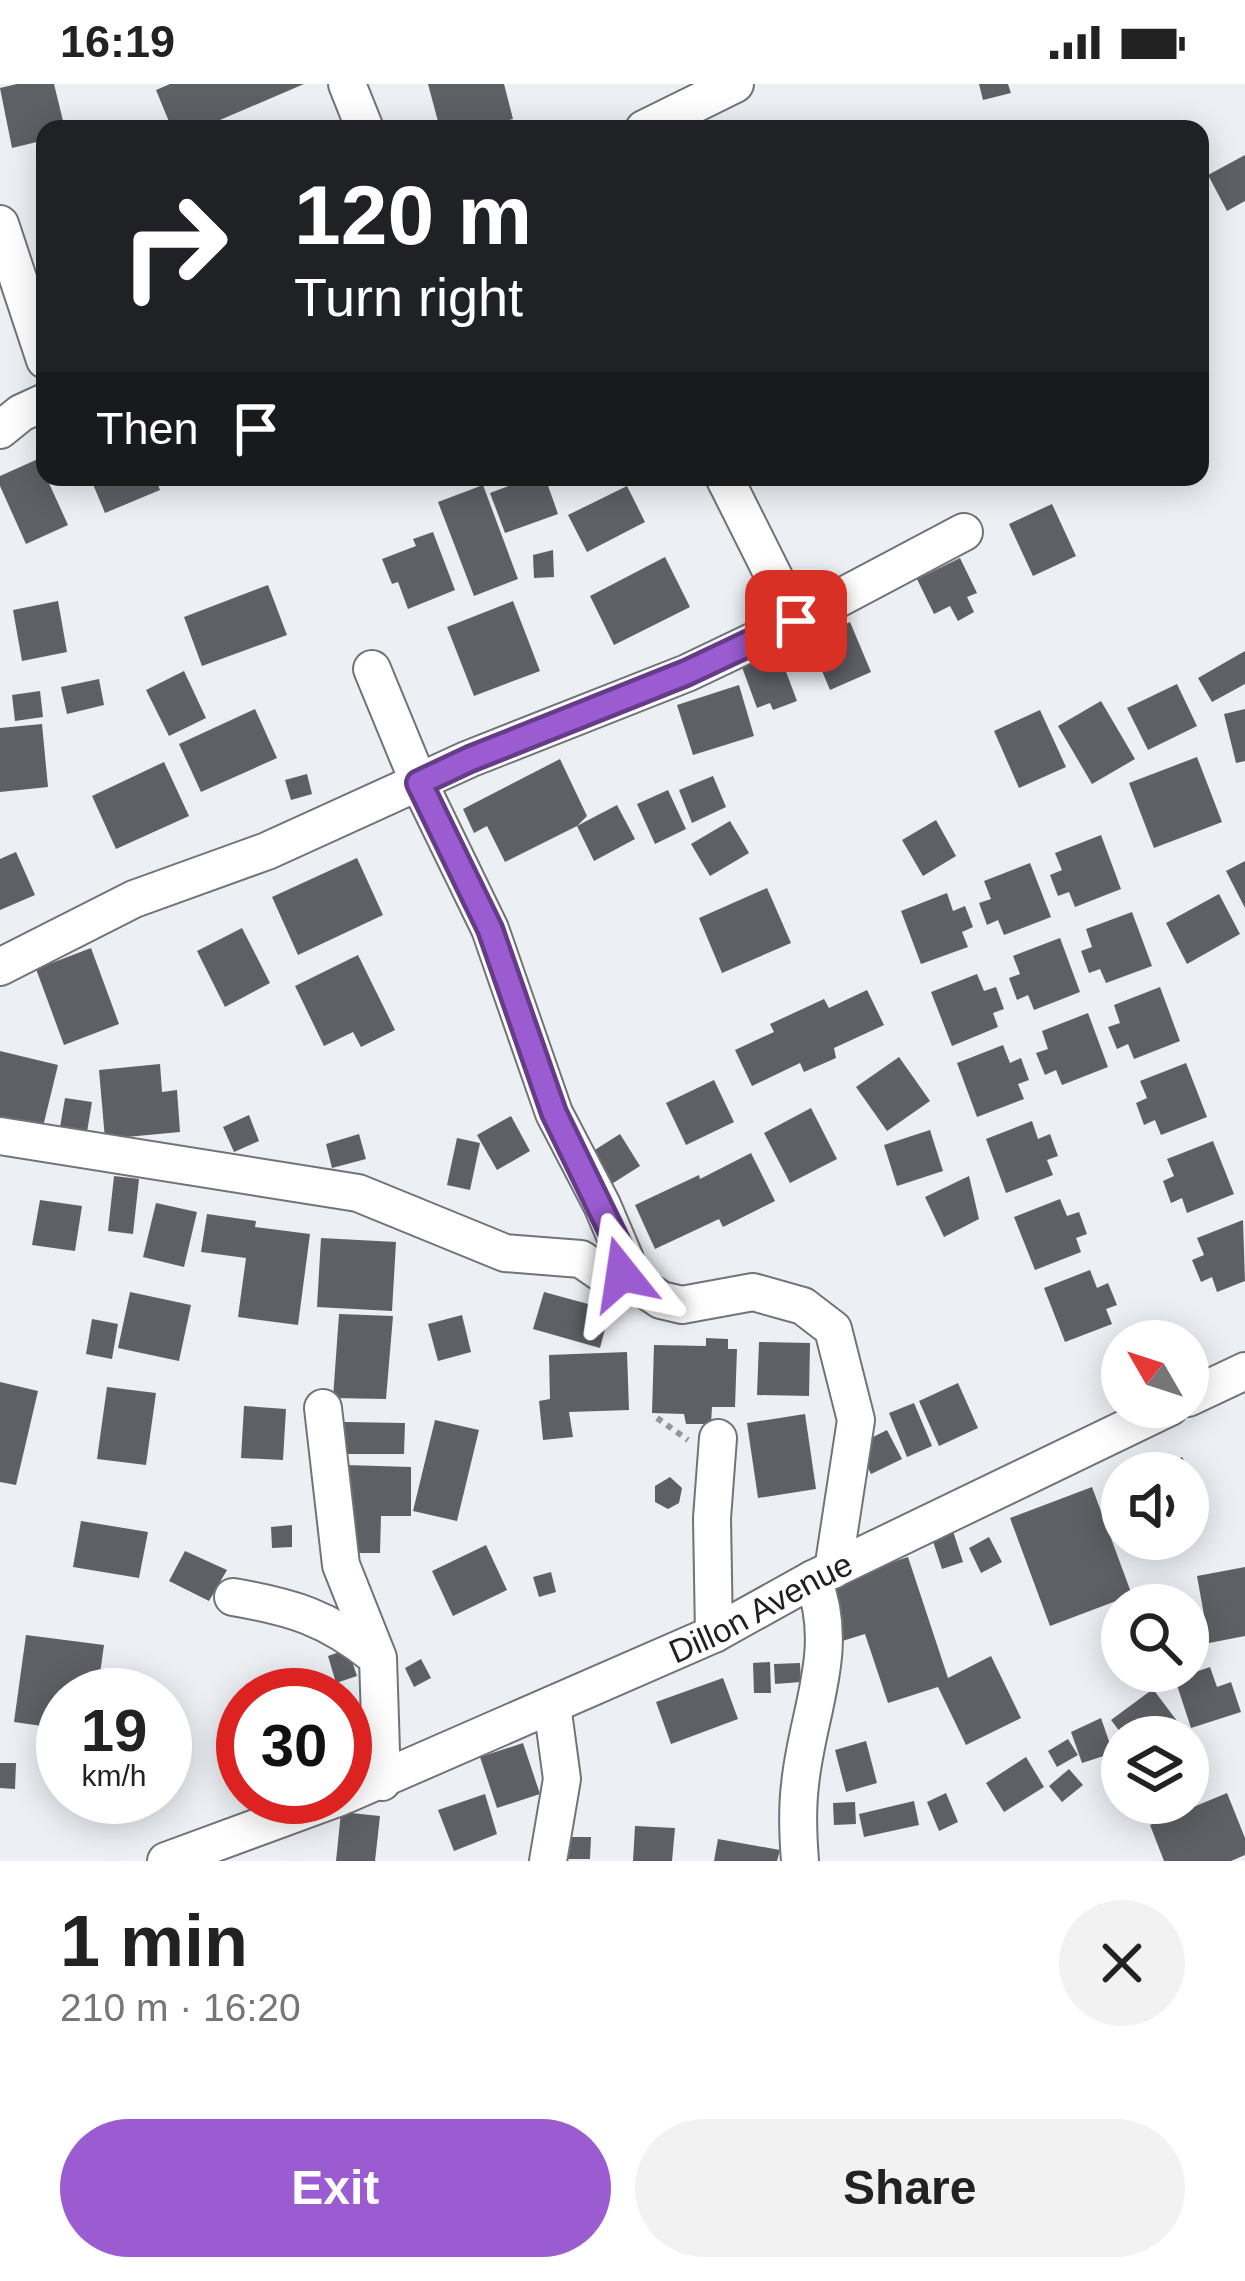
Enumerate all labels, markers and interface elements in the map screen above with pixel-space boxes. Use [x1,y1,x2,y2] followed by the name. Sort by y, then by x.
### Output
[60,16,175,67] text: 16:19
[96,168,252,324] icon: right
[294,168,532,262] text: 120 m
[294,267,523,327] text: Turn right
[223,396,289,462] icon: arrive
[96,403,199,454] text: Then
[745,570,847,672] pin
[763,588,829,654] icon: arrive
[559,1211,685,1337] position arrow
[1101,1320,1209,1428] north arrow
[1101,1320,1209,1824] map controls
[1101,1452,1209,1560] button: sound
[663,1545,858,1670] street label: Dillon Avenue
[1101,1584,1209,1692] button: search
[216,1668,372,1824] speed limit sign: 30
[81,1697,147,1764] text: 19
[1101,1716,1209,1824] button: layers
[81,1759,147,1792] text: km/h
[1059,1900,1185,2026] button: close
[60,1901,248,1981] text: 1 min
[60,1986,301,2029] text: 210 m · 16:20
[60,2119,611,2257] button: Exit
[635,2119,1185,2257] button: Share

